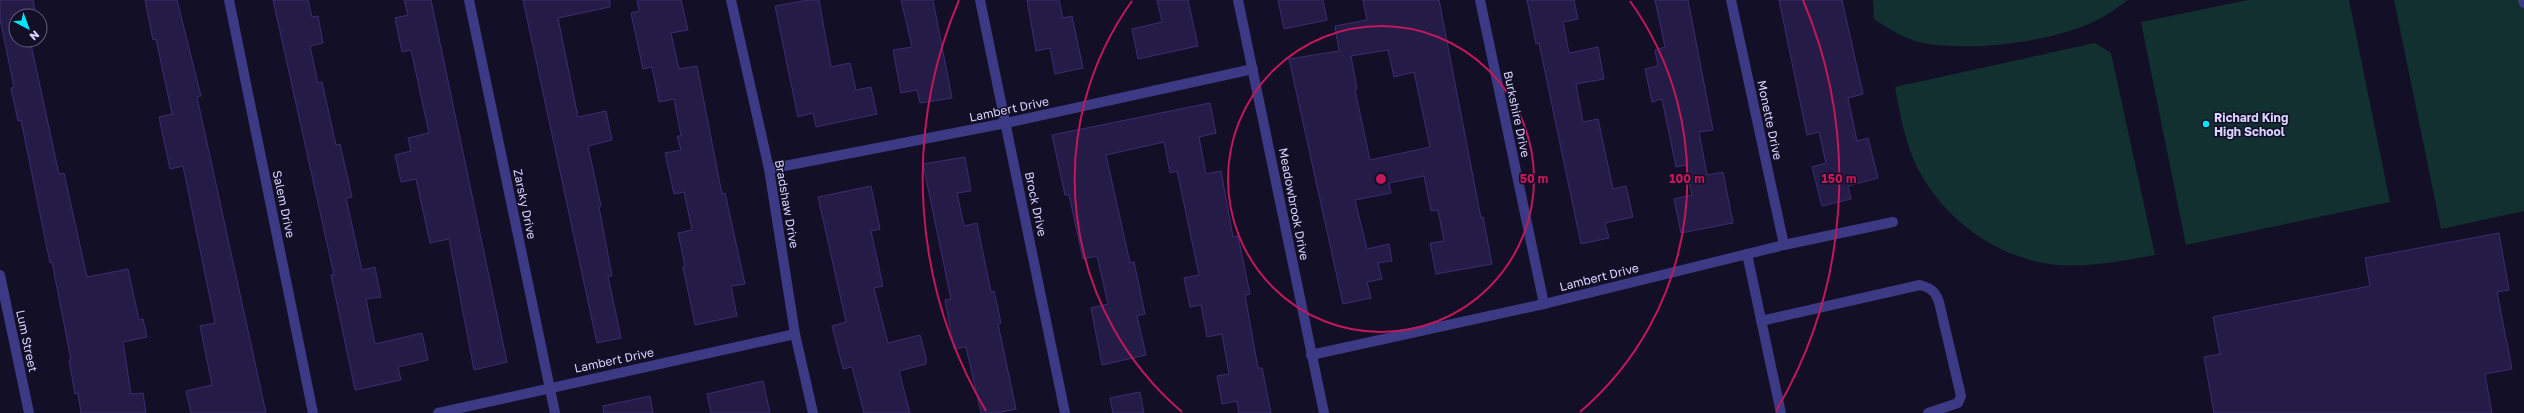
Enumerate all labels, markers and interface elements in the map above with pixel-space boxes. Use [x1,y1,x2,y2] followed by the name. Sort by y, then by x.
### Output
[8,8,48,48] north arrow
[27,28,42,44] text: N
[1501,69,1533,159] street label: Burkshire Drive
[1754,79,1786,161] street label: Monette Drive
[968,93,1050,125] street label: Lambert Drive
[2214,110,2288,139] place label: Richard King High School
[2201,119,2211,129] marker: Richard King High School
[1276,147,1312,261] street label: Meadowbrook Drive
[772,159,802,249] street label: Bradshaw Drive
[510,168,540,240] street label: Zarsky Drive
[270,169,298,239] street label: Salem Drive
[1022,170,1050,238] street label: Brock Drive
[1520,171,1548,186] text: 50 m
[1669,171,1705,186] text: 100 m
[1822,171,1856,186] text: 150 m
[1374,172,1388,186] centre of rings
[1558,260,1640,294] street label: Lambert Drive
[13,309,41,374] street label: Lum Street
[573,344,655,376] street label: Lambert Drive

